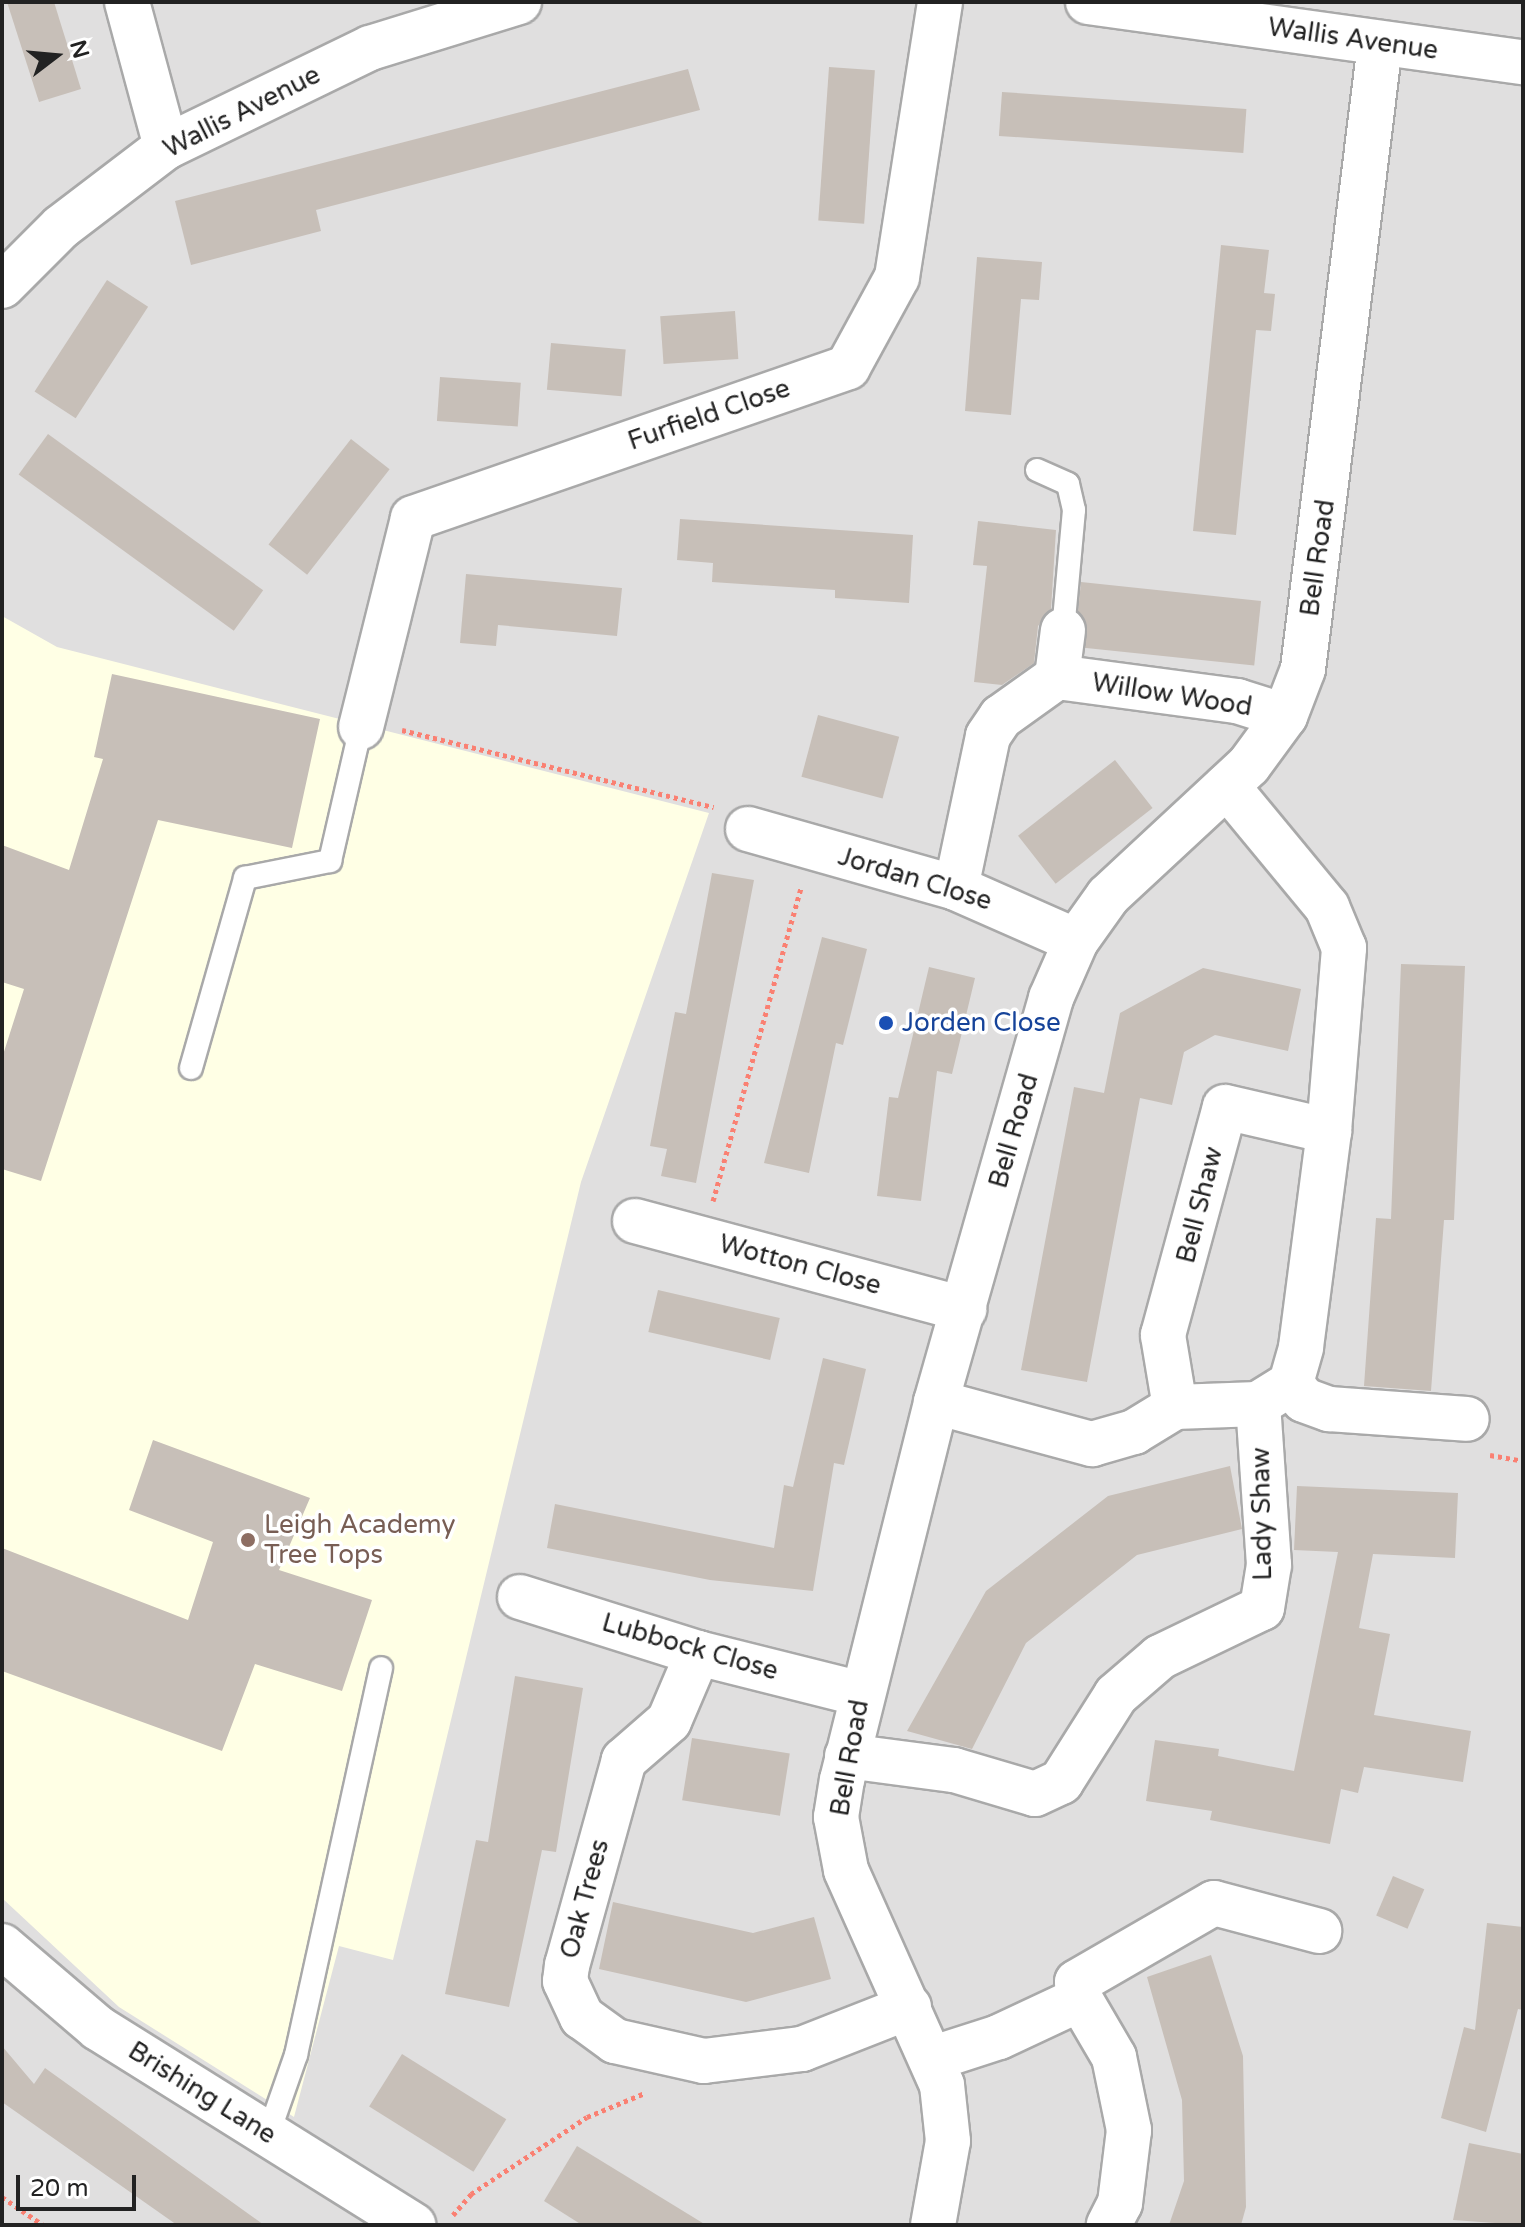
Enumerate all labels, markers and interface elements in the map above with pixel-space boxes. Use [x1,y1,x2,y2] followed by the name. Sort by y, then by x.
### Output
[1266,12,1440,66] street label: Wallis Avenue
[16,16,96,96] north arrow
[64,37,94,61] text: N
[158,59,326,165] street label: Wallis Avenue
[624,373,794,457] street label: Furfield Close
[1294,498,1342,618] street label: Bell Road
[1090,667,1254,723] street label: Willow Wood
[835,841,995,917] street label: Jordan Close
[902,1007,1061,1039] place label: Jorden Close
[877,1014,895,1032] marker: Jorden Close
[983,1070,1045,1192] street label: Bell Road
[1170,1144,1230,1266] street label: Bell Shaw
[716,1228,884,1302] street label: Wotton Close
[1245,1447,1279,1581] street label: Lady Shaw
[264,1509,455,1570] place label: Leigh Academy Tree Tops
[239,1531,257,1549] marker: Leigh Academy Tree Tops
[598,1607,782,1687] street label: Lubbock Close
[824,1697,876,1819] street label: Bell Road
[554,1836,616,1962] street label: Oak Trees
[122,2035,282,2151] street label: Brishing Lane
[20,2159,140,2209] scale bar
[30,2174,88,2203] text: 20 m

